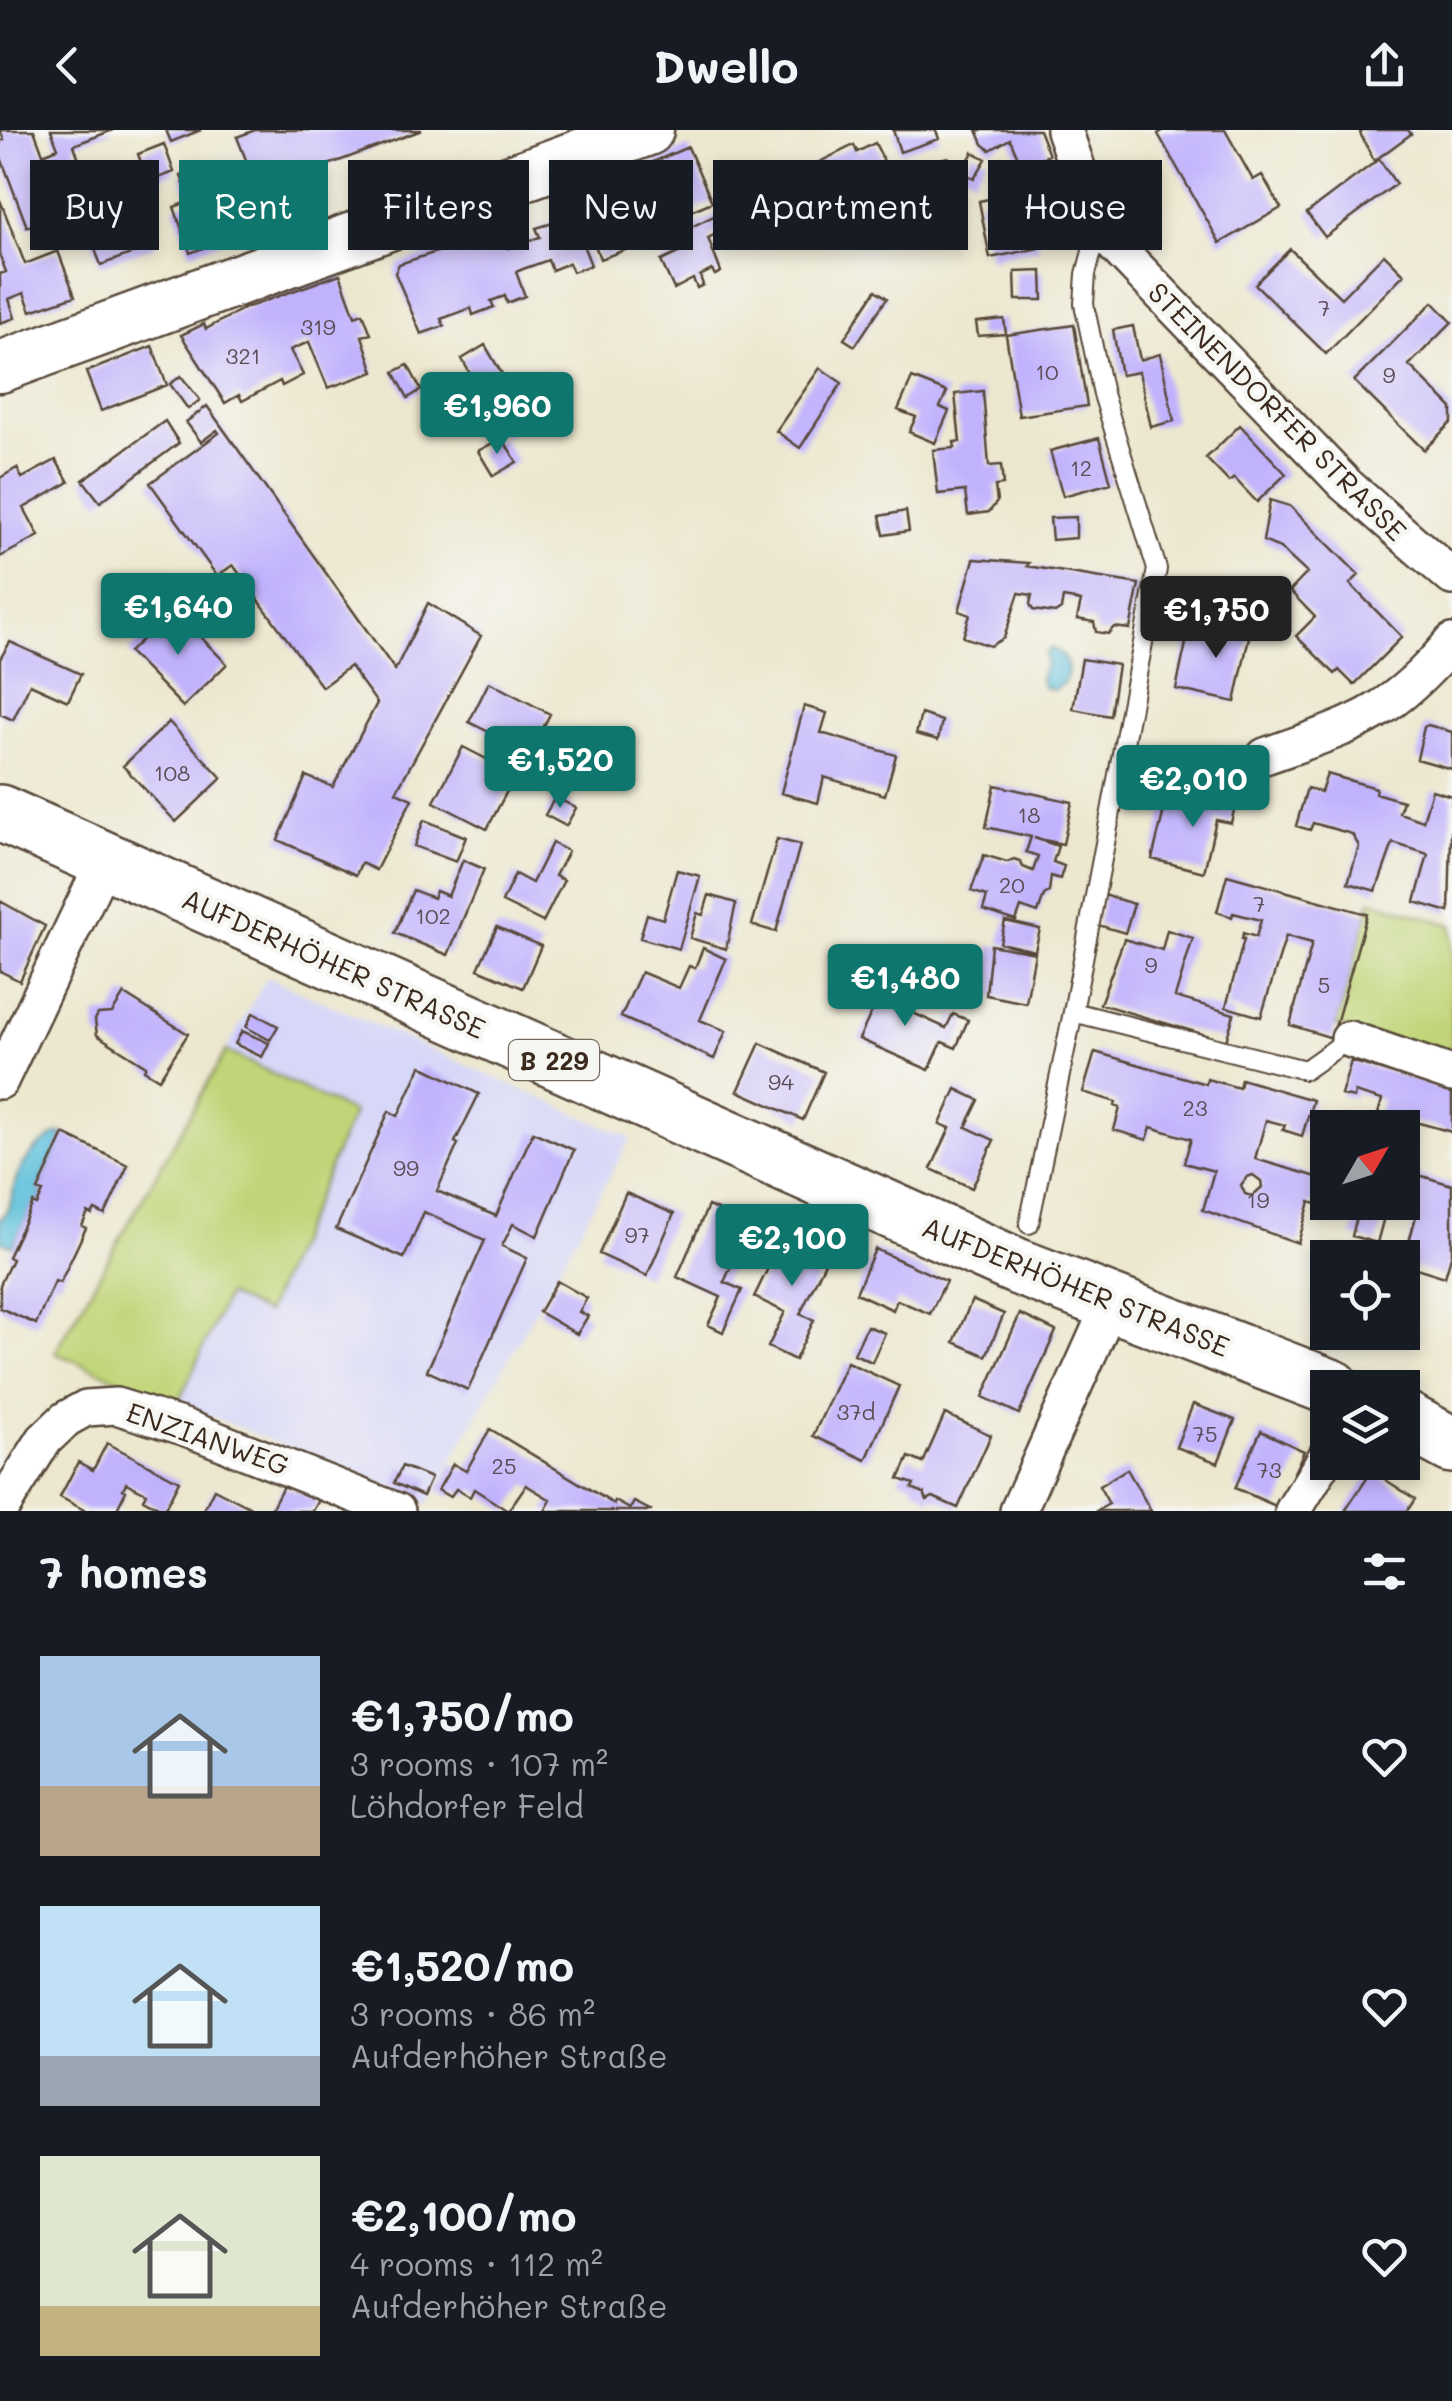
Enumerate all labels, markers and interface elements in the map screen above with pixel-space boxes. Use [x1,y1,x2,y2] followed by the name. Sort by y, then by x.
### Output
[653,36,799,94] text: Dwello
[40,38,95,93] icon: back
[1357,38,1412,93] icon: share
[30,160,159,250] chip: Buy
[179,160,328,250] chip: Rent
[348,160,529,250] chip: Filters
[549,160,693,250] chip: New
[713,160,968,250] chip: Apartment
[988,160,1162,250] chip: House
[1141,274,1415,548] street label: STEINENDORFER STRASSE
[1318,293,1330,322] house number: 7
[300,312,336,341] house number: 319
[226,341,260,370] house number: 321
[1035,357,1059,386] house number: 10
[1382,360,1396,389] house number: 9
[416,372,578,457] pin: €1,960
[442,383,552,425] text: €1,960
[1070,453,1092,482] house number: 12
[97,573,259,658] pin: €1,640
[1135,576,1297,661] pin: €1,750
[123,584,233,626] text: €1,640
[1162,587,1270,629] text: €1,750
[479,726,641,811] pin: €1,520
[506,737,614,779] text: €1,520
[1112,745,1274,830] pin: €2,010
[1139,756,1248,798] text: €2,010
[154,758,190,787] house number: 108
[1017,800,1041,829] house number: 18
[999,870,1025,899] house number: 20
[177,880,491,1046] street label: AUFDERHÖHER STRASSE
[1253,889,1265,918] house number: 7
[415,901,451,930] house number: 102
[824,944,986,1029] pin: €1,480
[1144,950,1158,979] house number: 9
[850,955,960,997] text: €1,480
[1318,970,1330,999] house number: 5
[509,1040,599,1080] road number: B 229
[768,1067,794,1096] house number: 94
[1182,1093,1208,1122] house number: 23
[1310,1110,1420,1220] north arrow
[1310,1110,1420,1480] map controls
[393,1153,419,1182] house number: 99
[1247,1185,1269,1214] house number: 19
[711,1204,873,1289] pin: €2,100
[917,1208,1235,1364] street label: AUFDERHÖHER STRASSE
[738,1215,847,1257] text: €2,100
[624,1220,650,1249] house number: 97
[1310,1240,1420,1350] button: locate
[1310,1370,1420,1480] button: layers
[122,1393,294,1483] street label: ENZIANWEG
[836,1397,876,1426] house number: 37d
[1192,1419,1218,1448] house number: 75
[491,1451,517,1480] house number: 25
[1256,1455,1282,1484] house number: 73
[40,1544,208,1599] text: 7 homes
[1357,1544,1412,1599] icon: filters
[350,1687,574,1742] text: €1,750/mo
[120,1696,240,1816] icon: home
[1357,1729,1412,1784] icon: heart
[350,1742,608,1784] text: 3 rooms · 107 m²
[350,1784,584,1826] text: Löhdorfer Feld
[350,1937,574,1992] text: €1,520/mo
[120,1946,240,2066] icon: home
[1357,1979,1412,2034] icon: heart
[350,1992,595,2034] text: 3 rooms · 86 m²
[350,2034,668,2076] text: Aufderhöher Straße
[350,2187,576,2242] text: €2,100/mo
[120,2196,240,2316] icon: home
[1357,2229,1412,2284] icon: heart
[350,2242,603,2284] text: 4 rooms · 112 m²
[350,2284,668,2326] text: Aufderhöher Straße

